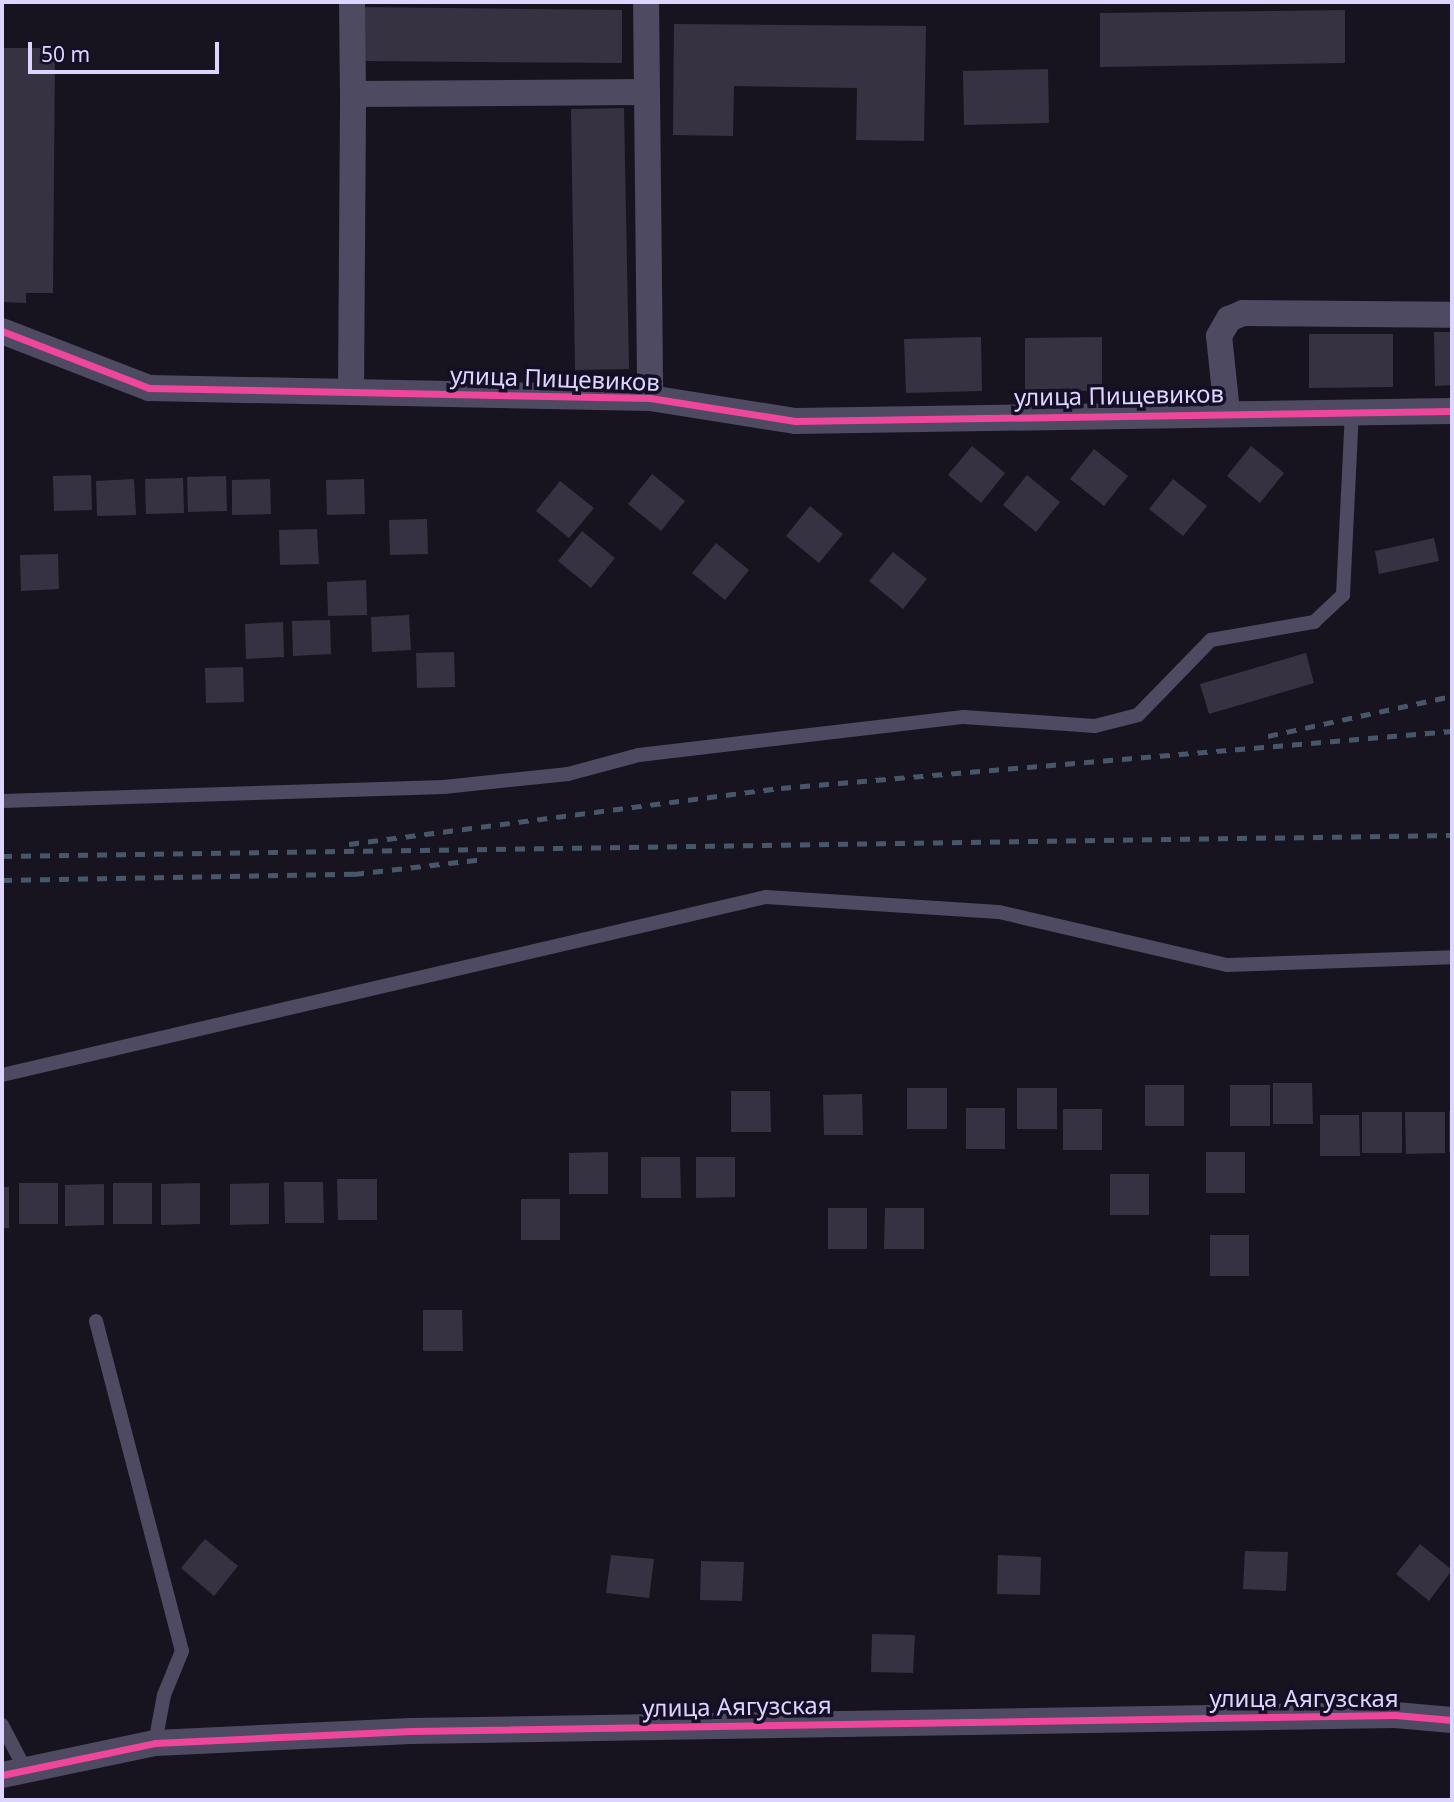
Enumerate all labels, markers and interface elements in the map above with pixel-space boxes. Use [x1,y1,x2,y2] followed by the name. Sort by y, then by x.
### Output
[32,28,222,72] scale bar
[41,40,90,68] text: 50 m
[450,360,660,396] street label: улица Пищевиков
[1014,379,1224,411] street label: улица Пищевиков
[1209,1684,1399,1712] street label: улица Аягузская
[642,1690,832,1722] street label: улица Аягузская

